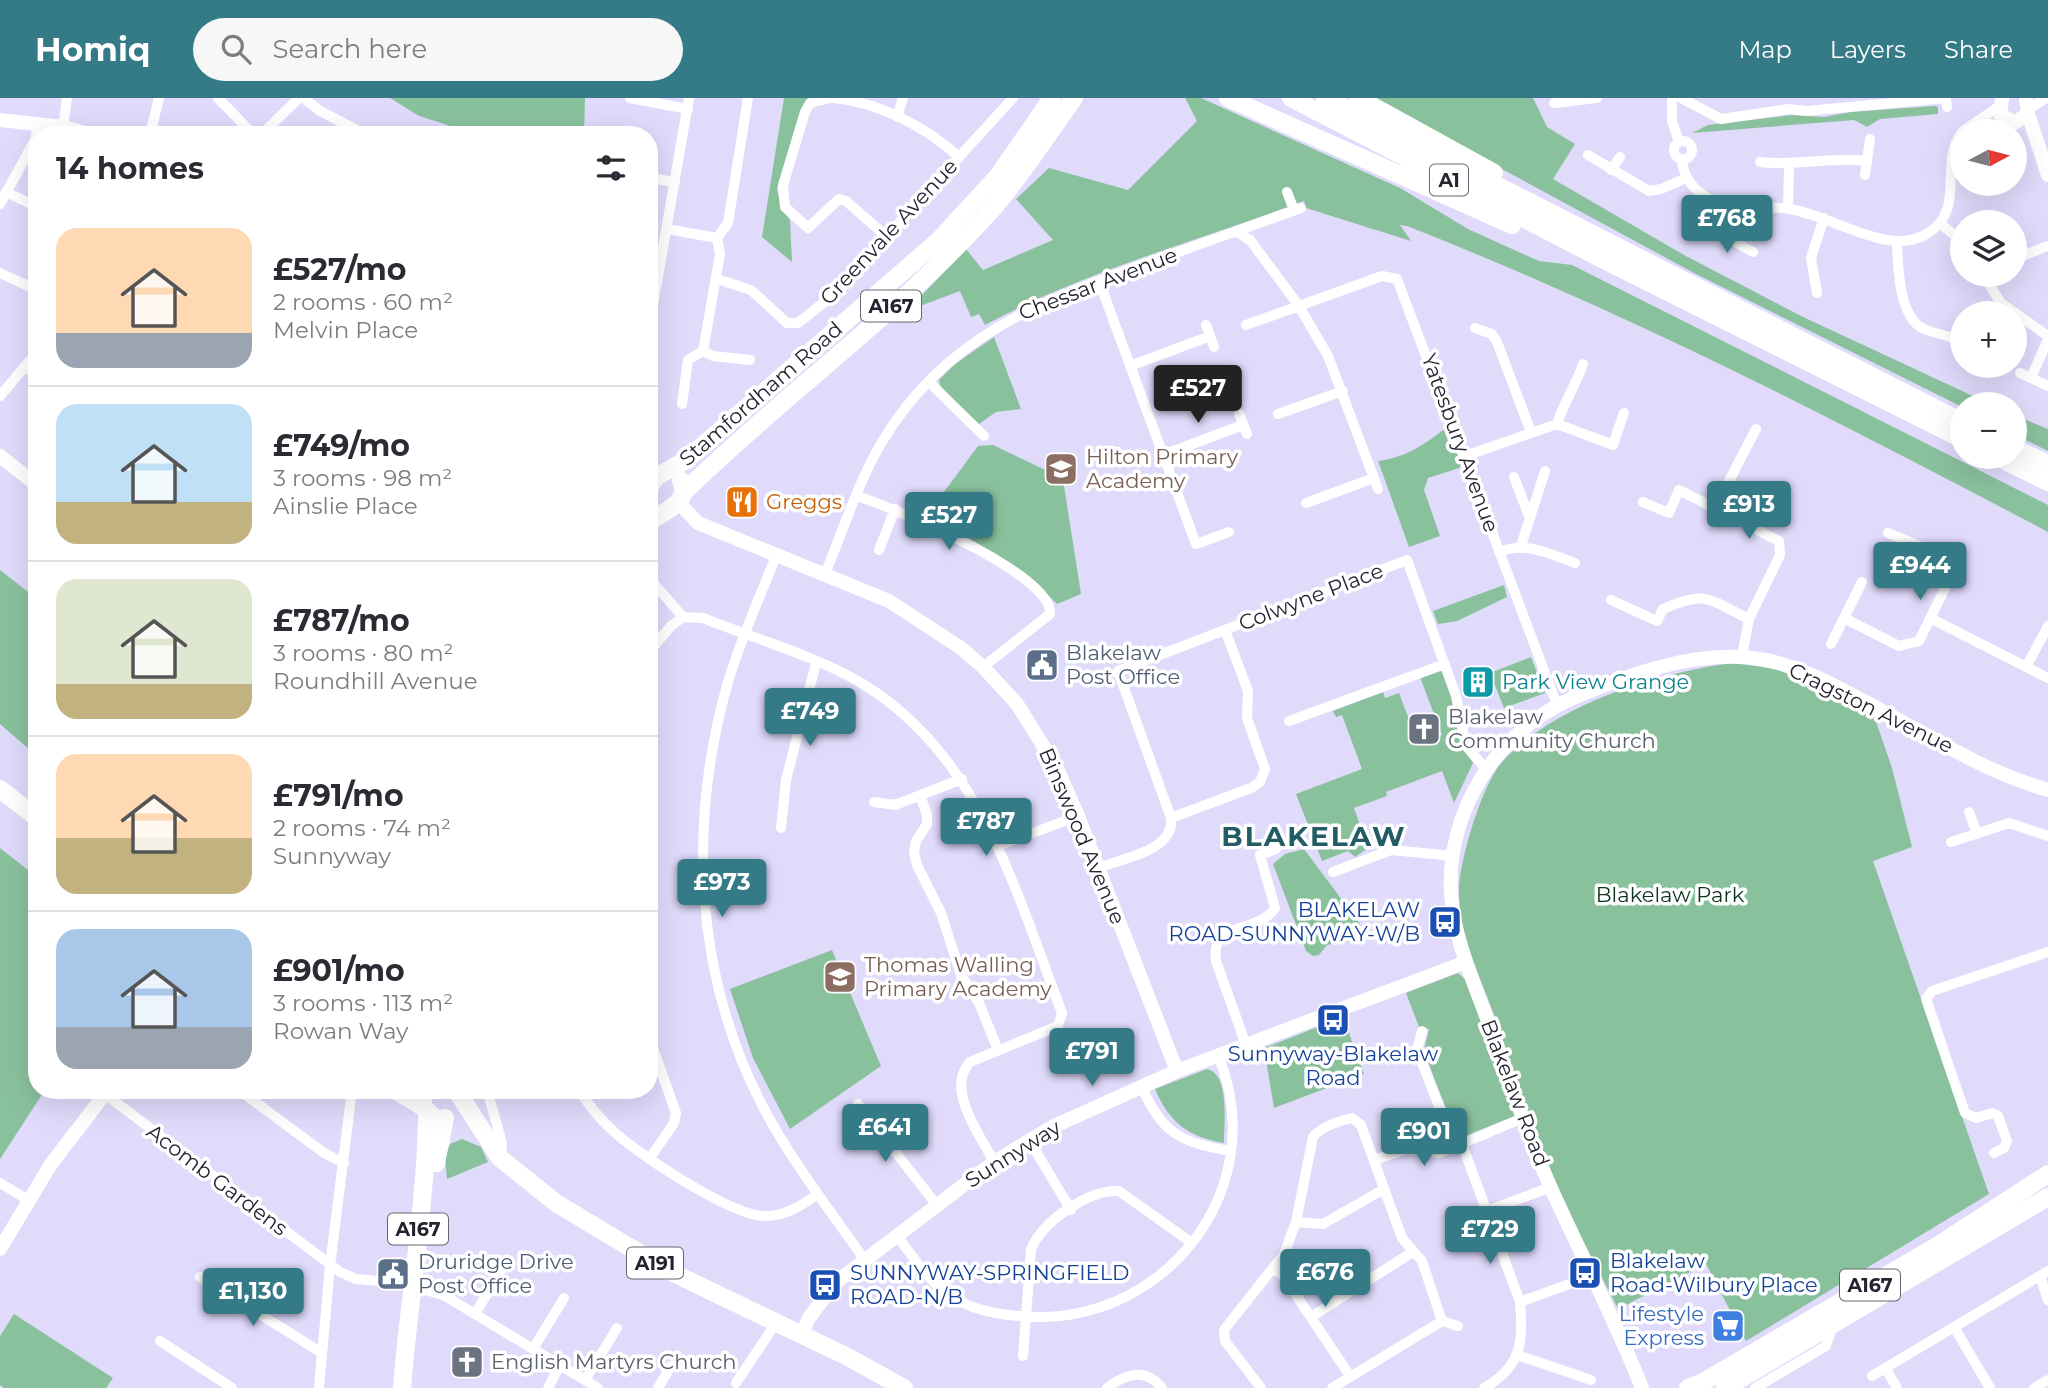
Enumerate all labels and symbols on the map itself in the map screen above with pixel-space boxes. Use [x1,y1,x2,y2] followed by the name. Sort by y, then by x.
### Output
[1950,119,2026,196] north arrow
[815,154,963,310] street label: Greenvale Avenue
[1430,164,1468,195] road number: A1
[1686,195,1768,255] pin: £768
[1015,242,1181,325] street label: Chessar Avenue
[861,290,921,322] road number: A167
[674,316,847,471] street label: Stamfordham Road
[1417,350,1504,536] street label: Yatesbury Avenue
[1157,366,1239,425] pin: £527
[1086,444,1239,493] place label: Hilton Primary Academy
[1042,450,1080,488] school or university icon: Hilton Primary Academy
[1708,482,1790,541] pin: £913
[723,483,761,521] restaurant icon: Greggs
[766,489,842,514] place label: Greggs
[908,492,990,552] pin: £527
[1879,542,1961,602] pin: £944
[1235,557,1387,636] street label: Colwyne Place
[1066,640,1180,689] place label: Blakelaw Post Office
[1023,646,1061,684] public building icon: Blakelaw Post Office
[1785,657,1957,758] street label: Cragston Avenue
[1459,663,1497,701] building icon: Park View Grange
[1502,669,1689,694] place label: Park View Grange
[769,688,851,748] pin: £749
[1448,704,1656,753] place label: Blakelaw Community Church
[1405,710,1443,748] church icon: Blakelaw Community Church
[1034,744,1131,928] street label: Binswood Avenue
[945,798,1027,858] pin: £787
[1221,819,1407,853] district label: BLAKELAW
[681,860,763,919] pin: £973
[1596,882,1745,907] park label: Blakelaw Park
[1169,897,1420,946] place label: BLAKELAW ROAD-SUNNYWAY-W/B
[1426,903,1464,941] bus stop icon: BLAKELAW ROAD-SUNNYWAY-W/B
[864,952,1052,1001] place label: Thomas Walling Primary Academy
[821,958,859,996] school or university icon: Thomas Walling Primary Academy
[1314,1001,1352,1039] bus stop icon: Sunnyway-Blakelaw Road
[1476,1016,1555,1170] street label: Blakelaw Road
[1051,1028,1133,1088] pin: £791
[1228,1041,1439,1090] place label: Sunnyway-Blakelaw Road
[844,1104,926,1164] pin: £641
[1383,1108,1465,1168] pin: £901
[960,1114,1066,1193] street label: Sunnyway
[142,1118,293,1241] street label: Acomb Gardens
[1449,1206,1531,1266] pin: £729
[388,1214,448,1245] road number: A167
[627,1247,683,1278] road number: A191
[1610,1248,1818,1297] place label: Blakelaw Road-Wilbury Place
[418,1249,574,1298] place label: Druridge Drive Post Office
[1284,1250,1366,1309] pin: £676
[1566,1254,1604,1292] bus stop icon: Blakelaw Road-Wilbury Place
[374,1255,412,1293] public building icon: Druridge Drive Post Office
[850,1260,1129,1309] place label: SUNNYWAY-SPRINGFIELD ROAD-N/B
[806,1266,844,1304] bus stop icon: SUNNYWAY-SPRINGFIELD ROAD-N/B
[196,1268,310,1328] pin: £1,130
[1840,1270,1900,1301] road number: A167
[1619,1301,1704,1350] place label: Lifestyle Express
[1709,1307,1747,1345] supermarket icon: Lifestyle Express
[448,1343,486,1381] church icon: English Martyrs Church
[491,1349,737,1374] place label: English Martyrs Church

